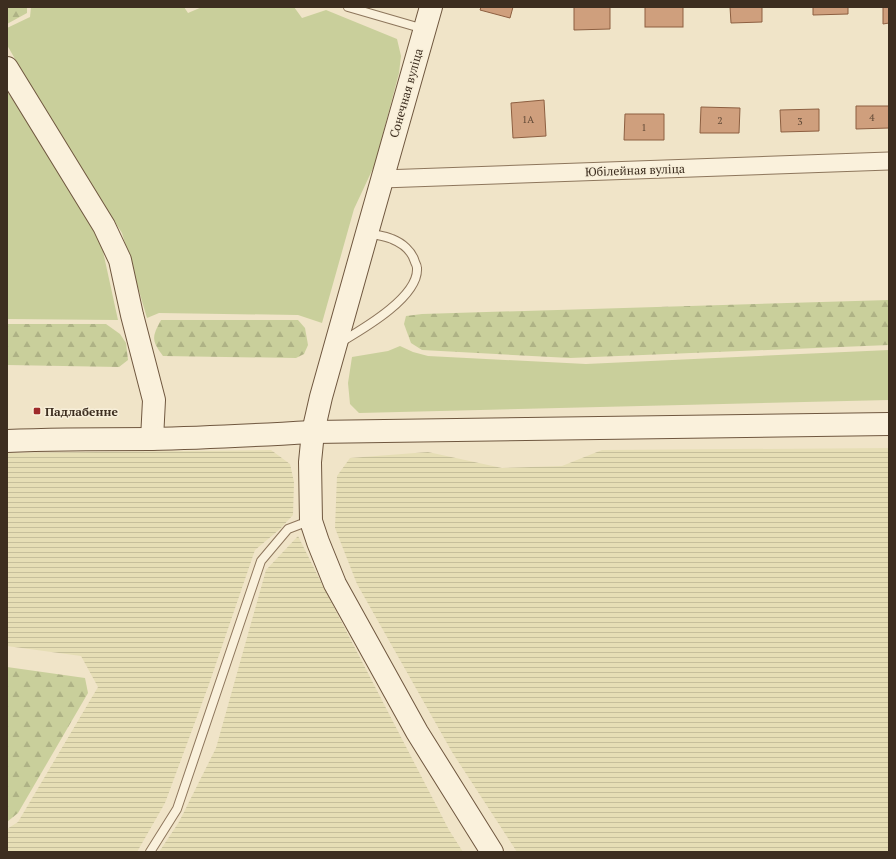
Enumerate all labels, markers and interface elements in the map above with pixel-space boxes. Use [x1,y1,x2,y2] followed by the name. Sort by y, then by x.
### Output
[386,47,426,139] street label: Сонечная вуліца
[869,111,875,124] house number: 4
[522,113,534,126] house number: 1А
[717,114,723,127] house number: 2
[797,115,803,128] house number: 3
[641,121,647,134] house number: 1
[585,161,685,179] street label: Юбілейная вуліца
[45,404,118,419] place label: Падлабенне
[32,406,42,416] marker: Падлабенне

